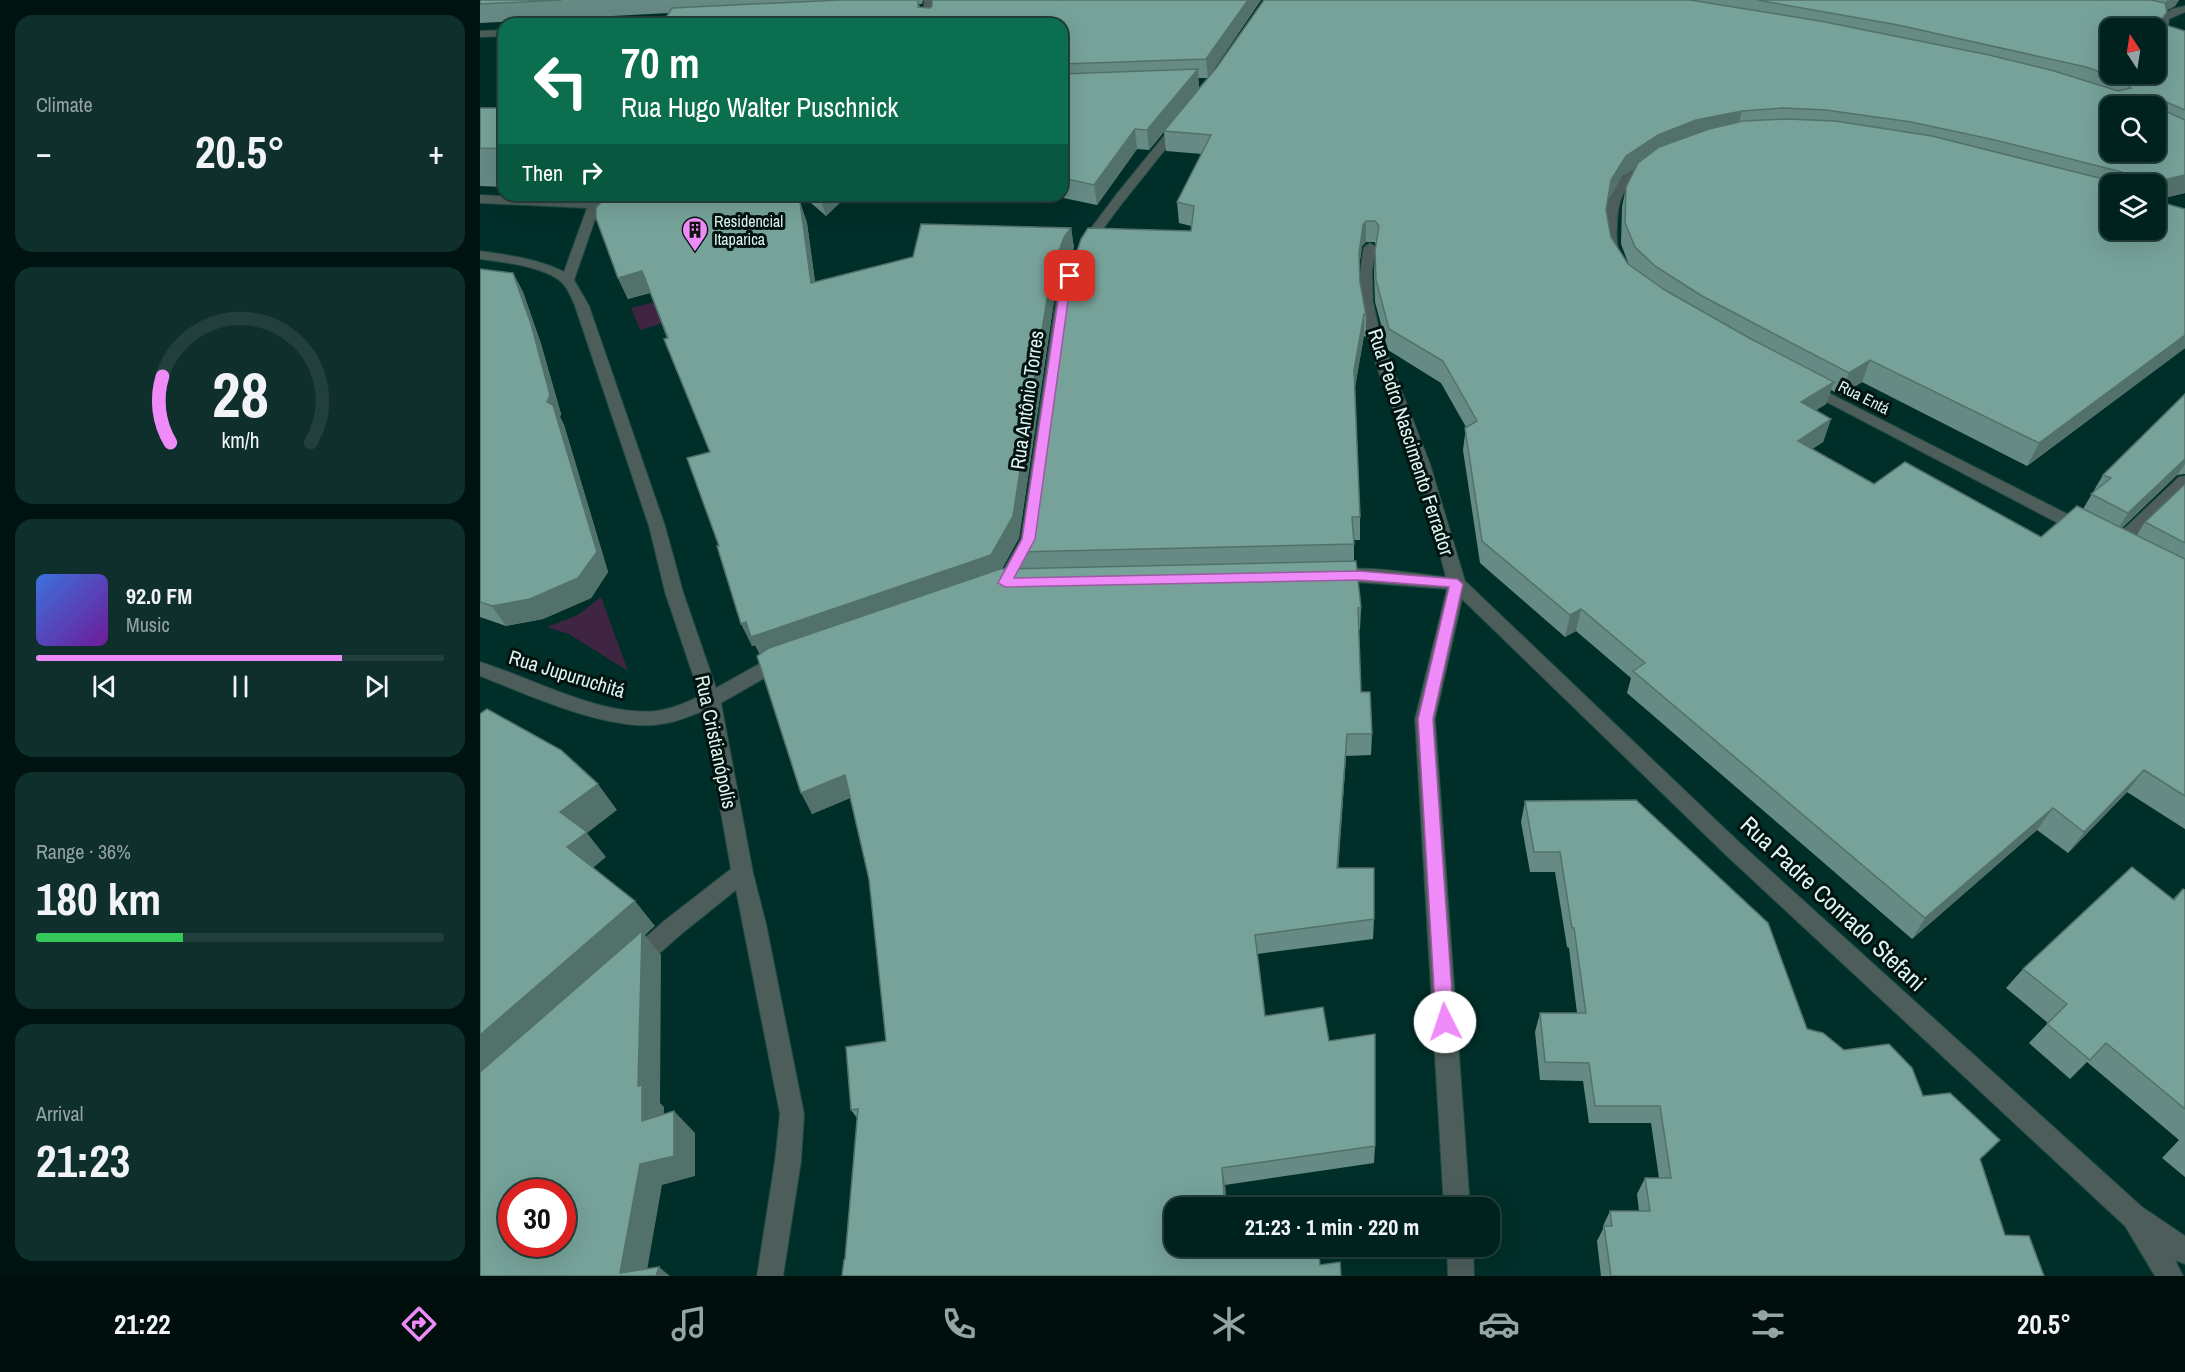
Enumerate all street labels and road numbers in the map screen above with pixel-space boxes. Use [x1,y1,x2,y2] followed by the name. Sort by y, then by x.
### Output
[1362,325,1461,559] street label: Rua Pedro Nascimento Ferrador
[1003,329,1050,471] street label: Rua Antônio Torres
[1835,375,1894,420] street label: Rua Entá
[506,643,629,704] street label: Rua Jupuruchitá
[689,673,744,811] street label: Rua Cristianópolis
[1734,809,1933,998] street label: Rua Padre Conrado Stefani

